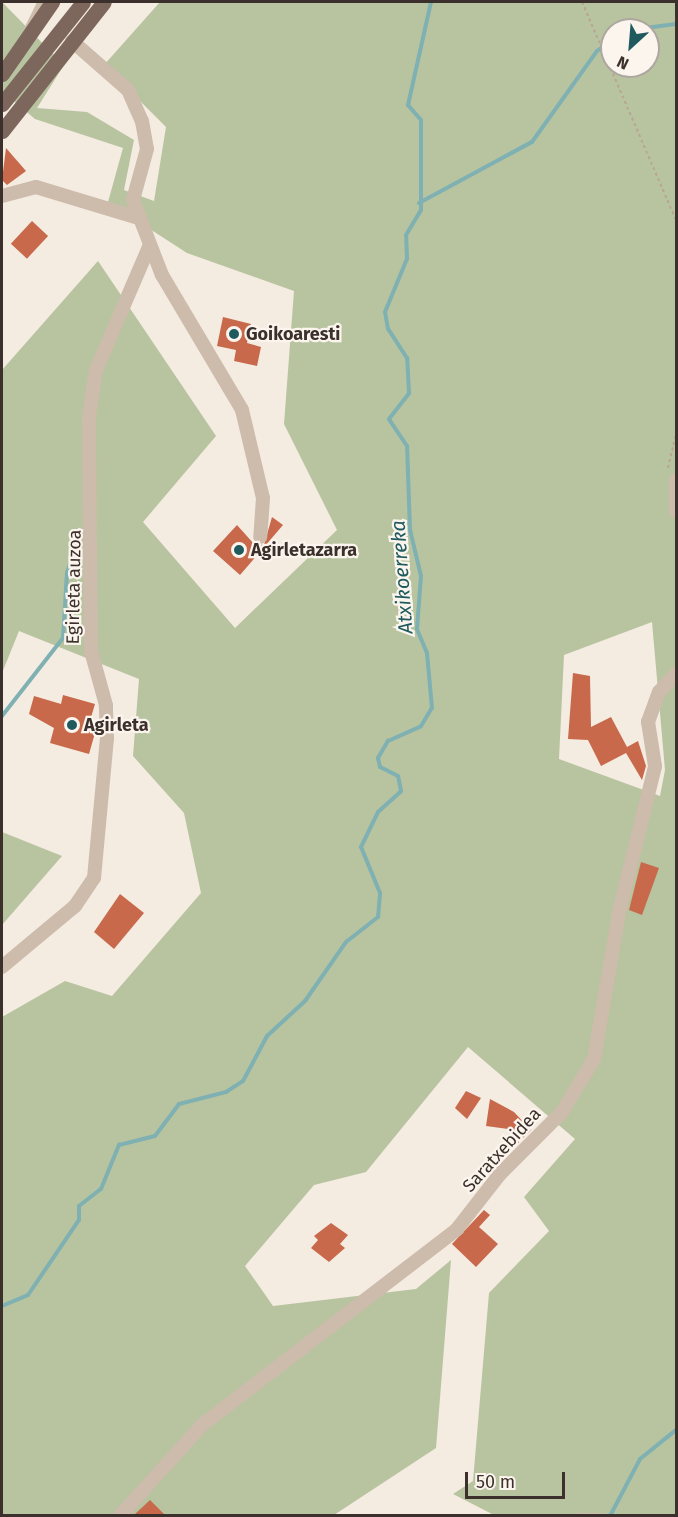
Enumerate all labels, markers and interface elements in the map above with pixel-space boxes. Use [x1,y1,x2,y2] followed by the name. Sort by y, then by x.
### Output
[600,18,660,78] north arrow
[614,52,632,74] text: N
[246,323,340,345] place label: Goikoaresti
[227,327,241,341] marker: Goikoaresti
[386,519,418,635] water label: Atxikoerreka
[62,529,86,645] street label: Egirleta auzoa
[251,539,357,561] place label: Agirletazarra
[232,543,246,557] marker: Agirletazarra
[84,714,149,736] place label: Agirleta
[65,718,79,732] marker: Agirleta
[458,1103,546,1197] street label: Saratxebidea
[468,1460,568,1498] scale bar
[476,1471,515,1493] text: 50 m

